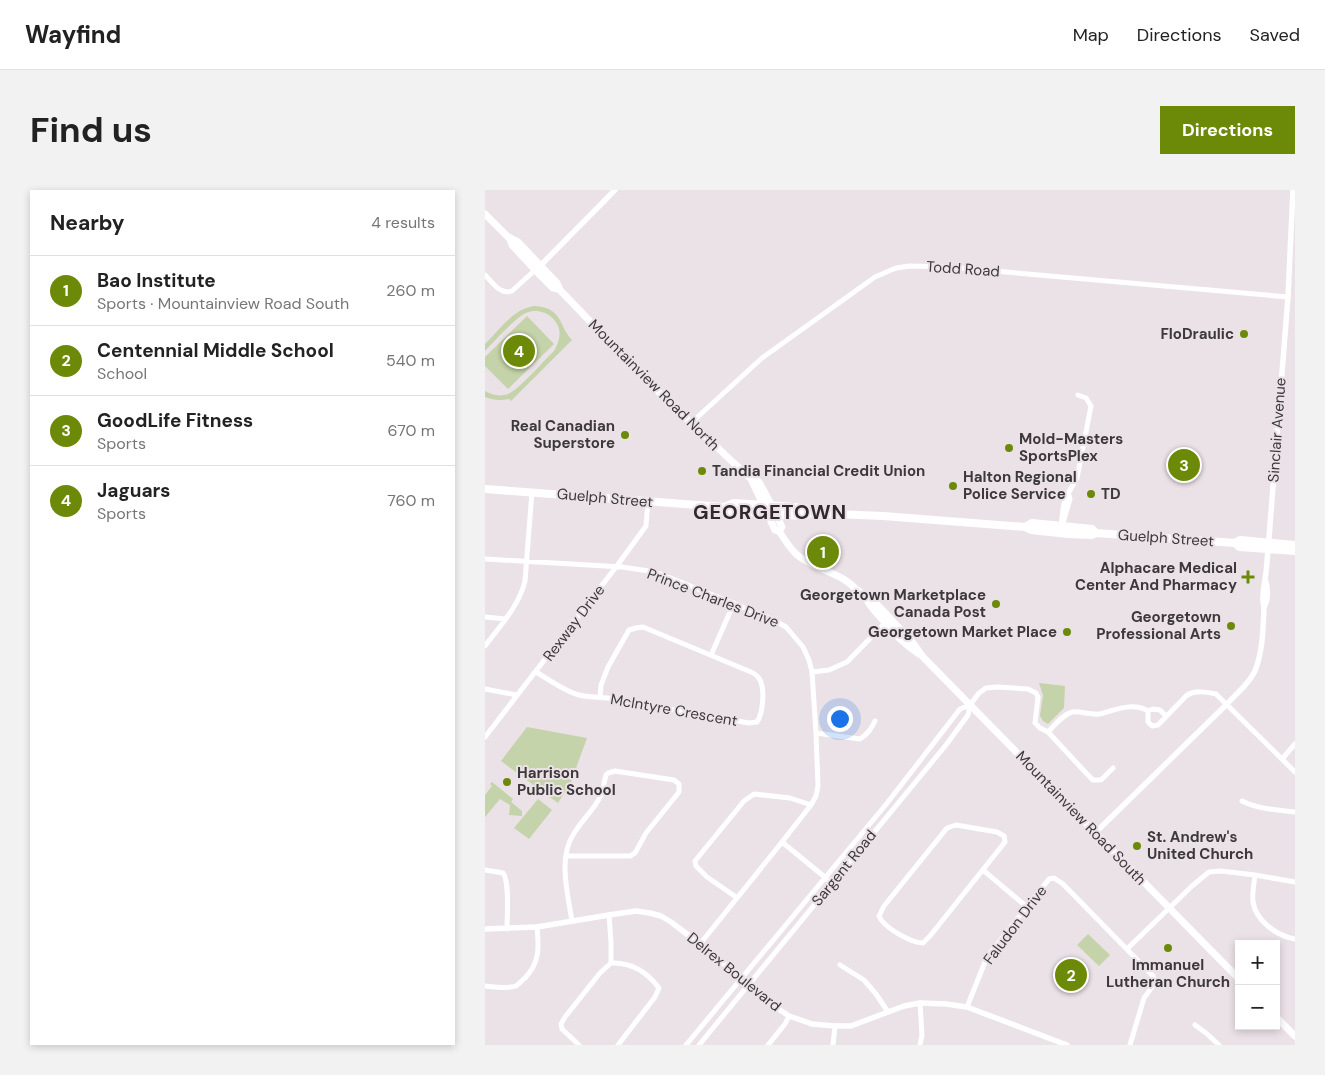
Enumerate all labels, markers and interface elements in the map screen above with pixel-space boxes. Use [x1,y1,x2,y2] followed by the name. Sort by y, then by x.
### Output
[25,19,121,50] text: Wayfind
[1073,23,1109,47] text: Map
[1137,23,1222,47] text: Directions
[1250,23,1300,47] text: Saved
[1160,106,1295,154] button: Directions
[30,107,152,153] text: Find us
[50,209,124,237] text: Nearby
[371,212,435,233] text: 4 results
[926,256,1000,282] street label: Todd Road
[97,268,216,293] text: Bao Institute
[63,280,69,301] text: 1
[386,280,435,301] text: 260 m
[97,293,349,314] text: Sports · Mountainview Road South
[584,315,724,455] street label: Mountainview Road North
[1161,324,1234,344] place label: FloDraulic
[1238,328,1250,340] marker: FloDraulic
[503,332,535,370] pin: 4
[97,338,334,363] text: Centennial Middle School
[61,350,71,371] text: 2
[386,350,435,371] text: 540 m
[97,363,147,384] text: School
[1263,377,1291,483] street label: Sinclair Avenue
[97,408,253,433] text: GoodLife Fitness
[511,416,615,453] place label: Real Canadian Superstore
[61,420,71,441] text: 3
[388,420,435,441] text: 670 m
[619,429,631,441] marker: Real Canadian Superstore
[1019,429,1123,466] place label: Mold-Masters SportsPlex
[97,433,146,454] text: Sports
[1003,442,1015,454] marker: Mold-Masters SportsPlex
[1168,446,1200,484] pin: 3
[712,461,925,481] place label: Tandia Financial Credit Union
[696,465,708,477] marker: Tandia Financial Credit Union
[963,467,1077,504] place label: Halton Regional Police Service
[97,478,170,503] text: Jaguars
[947,480,959,492] marker: Halton Regional Police Service
[556,484,654,512] street label: Guelph Street
[1101,484,1121,504] place label: TD
[1085,488,1097,500] marker: TD
[61,490,71,511] text: 4
[387,490,435,511] text: 760 m
[693,499,847,525] district label: GEORGETOWN
[97,503,146,524] text: Sports
[1117,525,1215,551] street label: Guelph Street
[807,533,839,571] pin: 1
[1075,558,1237,595] place label: Alphacare Medical Center And Pharmacy
[644,564,782,632] street label: Prince Charles Drive
[1241,570,1255,584] marker: Alphacare Medical Center And Pharmacy
[539,581,609,665] street label: Rexway Drive
[800,585,986,622] place label: Georgetown Marketplace Canada Post
[990,598,1002,610] marker: Georgetown Marketplace Canada Post
[1096,607,1221,644] place label: Georgetown Professional Arts
[1225,620,1237,632] marker: Georgetown Professional Arts
[868,622,1057,642] place label: Georgetown Market Place
[1061,626,1073,638] marker: Georgetown Market Place
[609,689,739,731] street label: McIntyre Crescent
[827,706,853,732] your location
[1011,746,1151,890] street label: Mountainview Road South
[517,763,616,800] place label: Harrison Public School
[501,776,513,788] marker: Harrison Public School
[807,826,881,910] street label: Sargent Road
[1147,827,1253,864] place label: St. Andrew's United Church
[1131,840,1143,852] marker: St. Andrew's United Church
[979,881,1051,969] street label: Faludon Drive
[683,928,785,1016] street label: Delrex Boulevard
[1235,940,1280,1030] map controls
[1235,940,1280,985] button: +
[1162,942,1174,954] marker: Immanuel Lutheran Church
[1106,955,1230,992] place label: Immanuel Lutheran Church
[1055,956,1087,994] pin: 2
[1235,985,1280,1030] button: −

